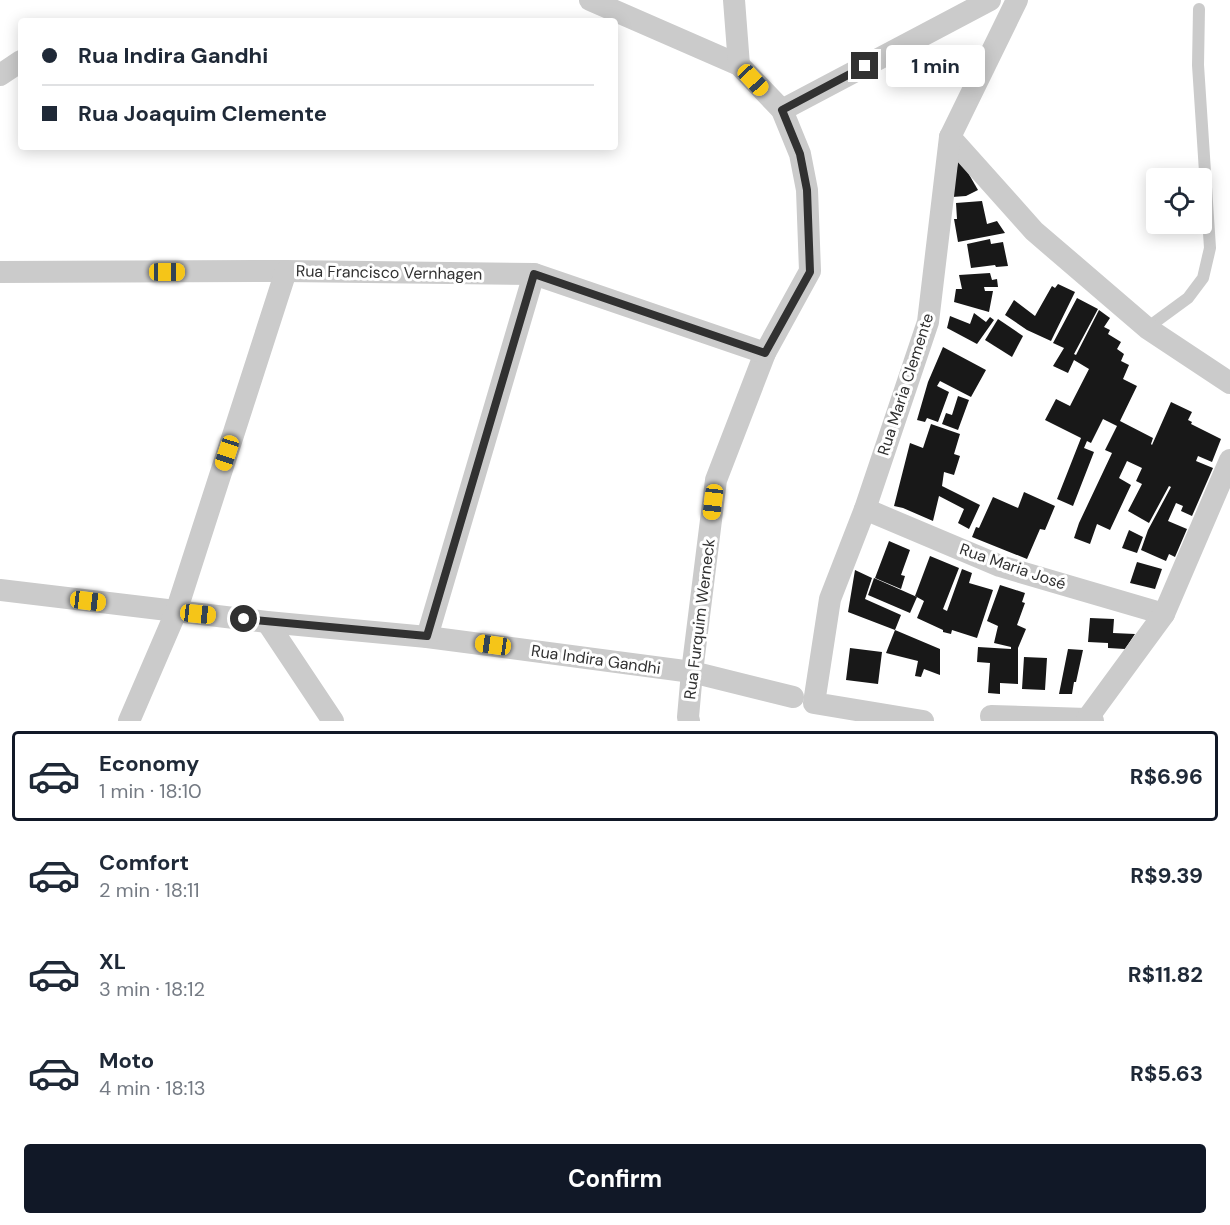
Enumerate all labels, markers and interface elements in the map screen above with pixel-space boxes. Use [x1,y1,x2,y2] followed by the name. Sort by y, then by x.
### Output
[78,41,268,70] text: Rua Indira Gandhi
[886,45,985,87] callout: 1 min
[851,52,878,79] route end
[911,53,960,79] text: 1 min
[734,61,772,99] car
[78,99,327,128] text: Rua Joaquim Clemente
[1146,168,1212,234] map controls
[1146,168,1212,234] button: locate
[296,260,482,285] street label: Rua Francisco Vernhagen
[149,263,185,281] car
[873,310,938,458] street label: Rua Maria Clemente
[213,433,241,473] car
[702,483,724,521] car
[679,538,720,701] street label: Rua Furquim Werneck
[957,538,1069,594] street label: Rua Maria José
[69,590,107,612] car
[179,603,217,625] car
[230,605,257,632] route start
[474,634,512,656] car
[530,640,662,679] street label: Rua Indira Gandhi
[27,749,81,803] icon: car
[99,749,199,778] text: Economy
[1130,762,1203,791] text: R$6.96
[99,778,202,804] text: 1 min · 18:10
[27,848,81,902] icon: car
[99,848,189,877] text: Comfort
[1130,861,1203,890] text: R$9.39
[99,877,199,903] text: 2 min · 18:11
[27,947,81,1001] icon: car
[99,947,126,976] text: XL
[1128,960,1203,989] text: R$11.82
[99,976,205,1002] text: 3 min · 18:12
[27,1046,81,1100] icon: car
[99,1046,154,1075] text: Moto
[1130,1059,1203,1088] text: R$5.63
[99,1075,206,1101] text: 4 min · 18:13
[24,1144,1206,1213] button: Confirm

